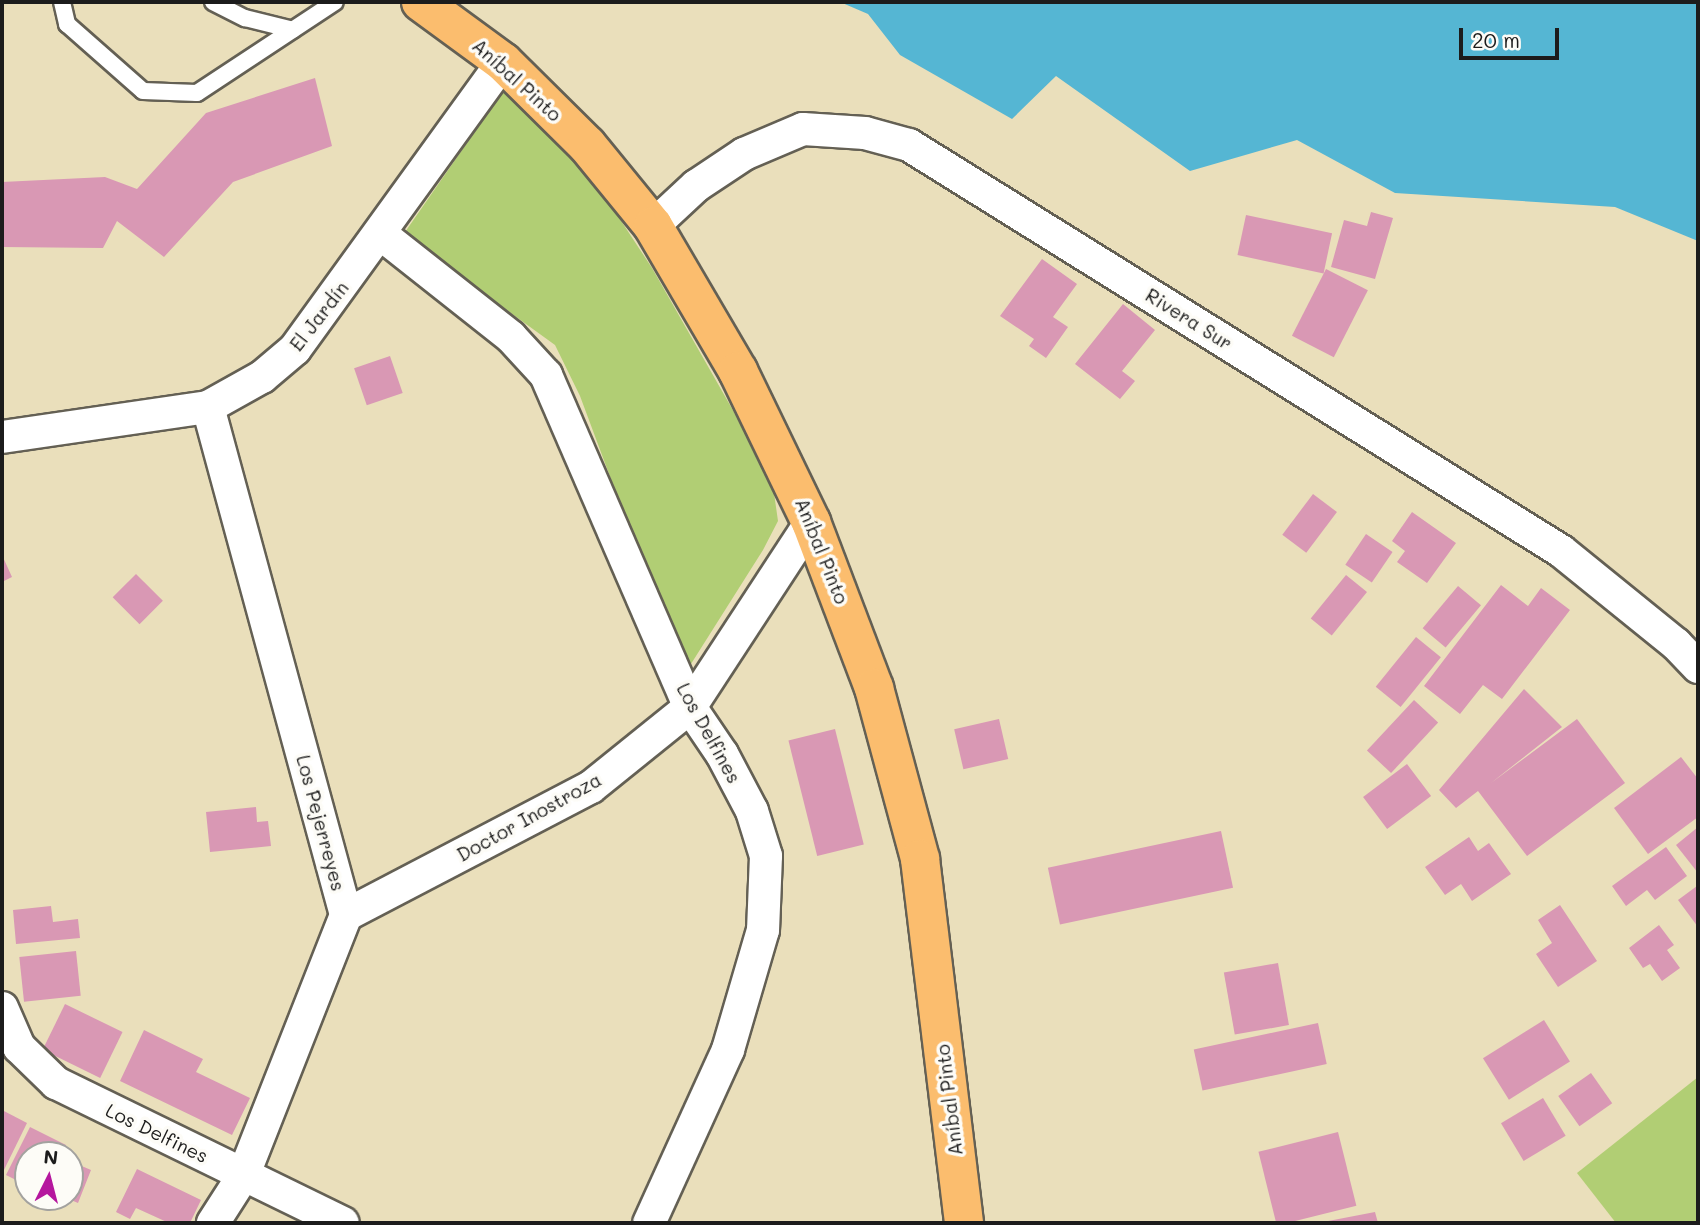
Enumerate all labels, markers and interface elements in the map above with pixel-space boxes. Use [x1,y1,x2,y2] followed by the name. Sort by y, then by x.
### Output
[1462,14,1562,58] scale bar
[1472,26,1520,53] text: 20 m
[468,34,566,126] street label: Aníbal Pinto
[285,277,353,355] street label: El Jardín
[1141,283,1237,355] street label: Rivera Sur
[790,495,854,607] street label: Aníbal Pinto
[672,679,746,787] street label: Los Delfines
[292,753,350,893] street label: Los Pejerreyes
[453,768,605,866] street label: Doctor Inostroza
[931,1043,967,1157] street label: Aníbal Pinto
[102,1098,212,1168] street label: Los Delfines
[14,1141,84,1211] north arrow
[43,1143,60,1170] text: N

